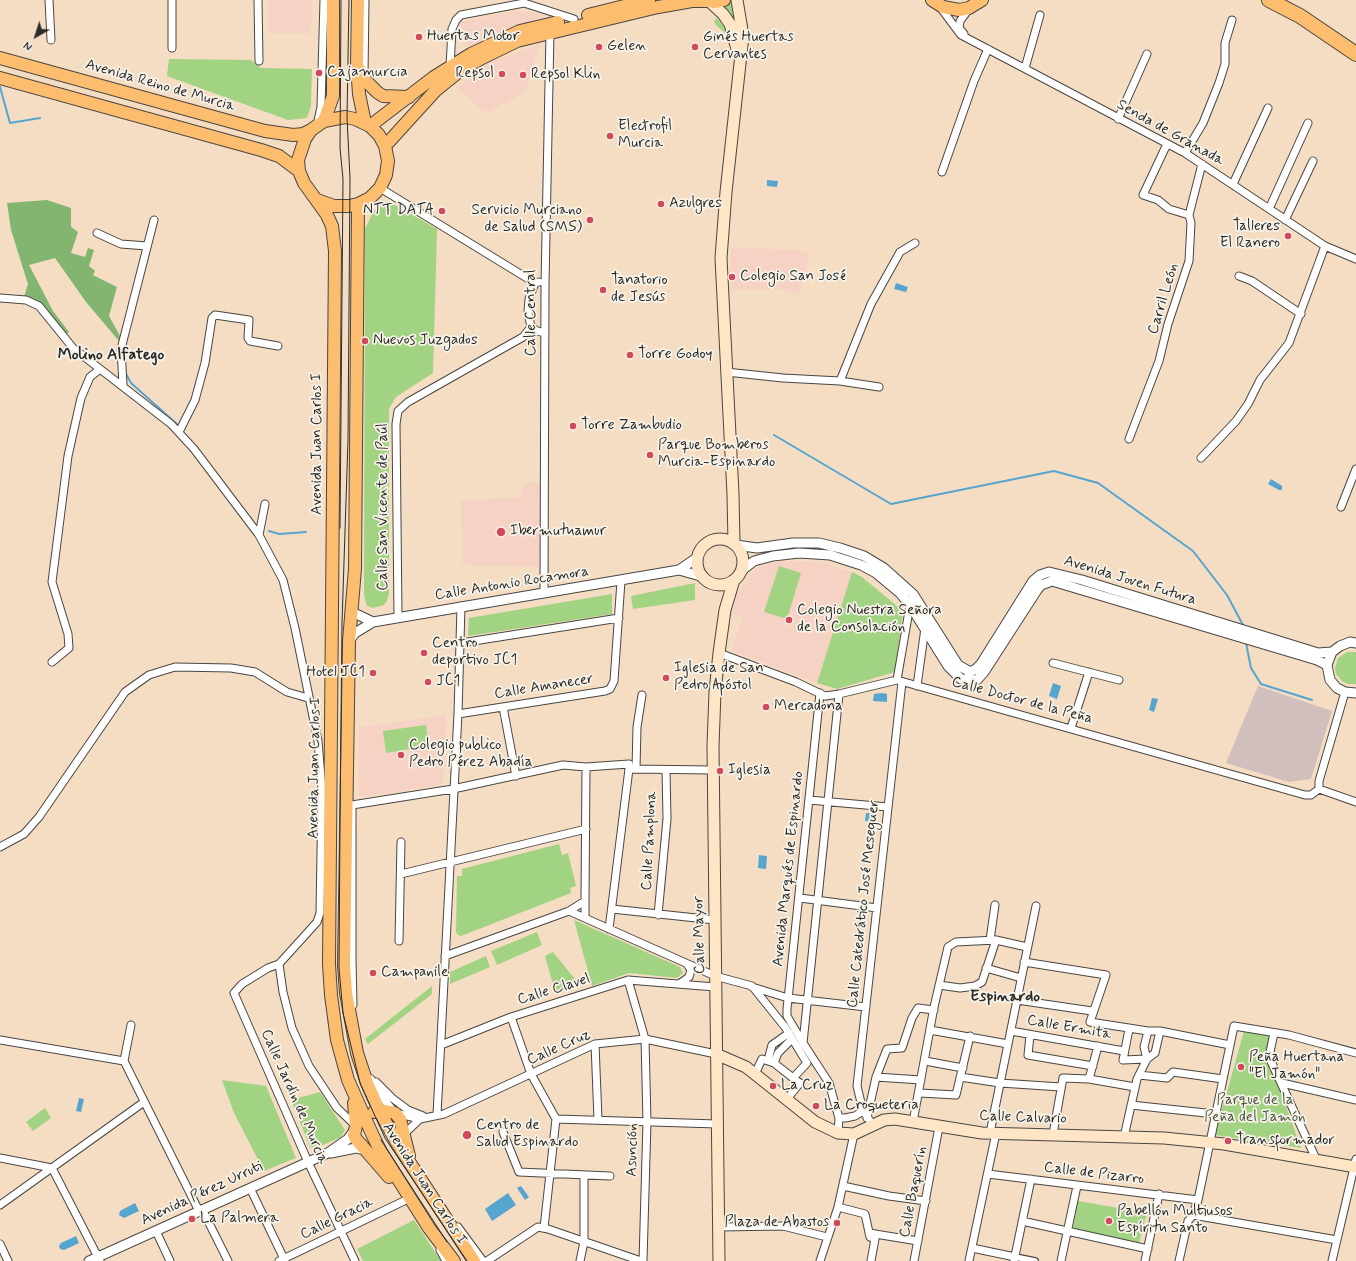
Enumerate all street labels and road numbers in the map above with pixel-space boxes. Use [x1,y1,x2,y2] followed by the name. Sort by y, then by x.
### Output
[83,56,237,116] street label: Avenida Reino de Murcia
[1113,96,1227,170] street label: Senda de Granada
[1145,261,1183,337] street label: Carril León
[523,270,541,356] street label: Calle Central
[309,373,327,515] street label: Avenida Juan Carlos I
[375,423,393,591] street label: Calle San Vicente de Paúl
[1062,552,1198,610] street label: Avenida Joven Futura
[434,563,590,605] street label: Calle Antonio Rocamora
[493,670,595,704] street label: Calle Amanecer
[949,673,1095,729] street label: Calle Doctor de la Peña
[305,697,325,839] street label: Avenida Juan Carlos I
[770,770,808,968] street label: Avenida Marqués de Espinardo
[638,791,662,891] street label: Calle Pamplona
[844,799,884,1009] street label: Calle Catedrático José Meseguer
[690,896,710,974] street label: Calle Mayor
[515,970,593,1010] street label: Calle Clavel
[1026,1012,1112,1044] street label: Calle Ermita
[524,1026,594,1070] street label: Calle Cruz
[256,1027,332,1167] street label: Calle Jardín de Murcia
[979,1107,1067,1129] street label: Calle Calvario
[378,1120,470,1248] street label: Avenida Juan Carlos I
[624,1123,642,1177] street label: Asunción
[896,1145,932,1239] street label: Calle Baquerín
[138,1158,266,1230] street label: Avenida Pérez Urruti
[1043,1159,1145,1189] street label: Calle de Pizarro
[298,1194,376,1244] street label: Calle Gracia

